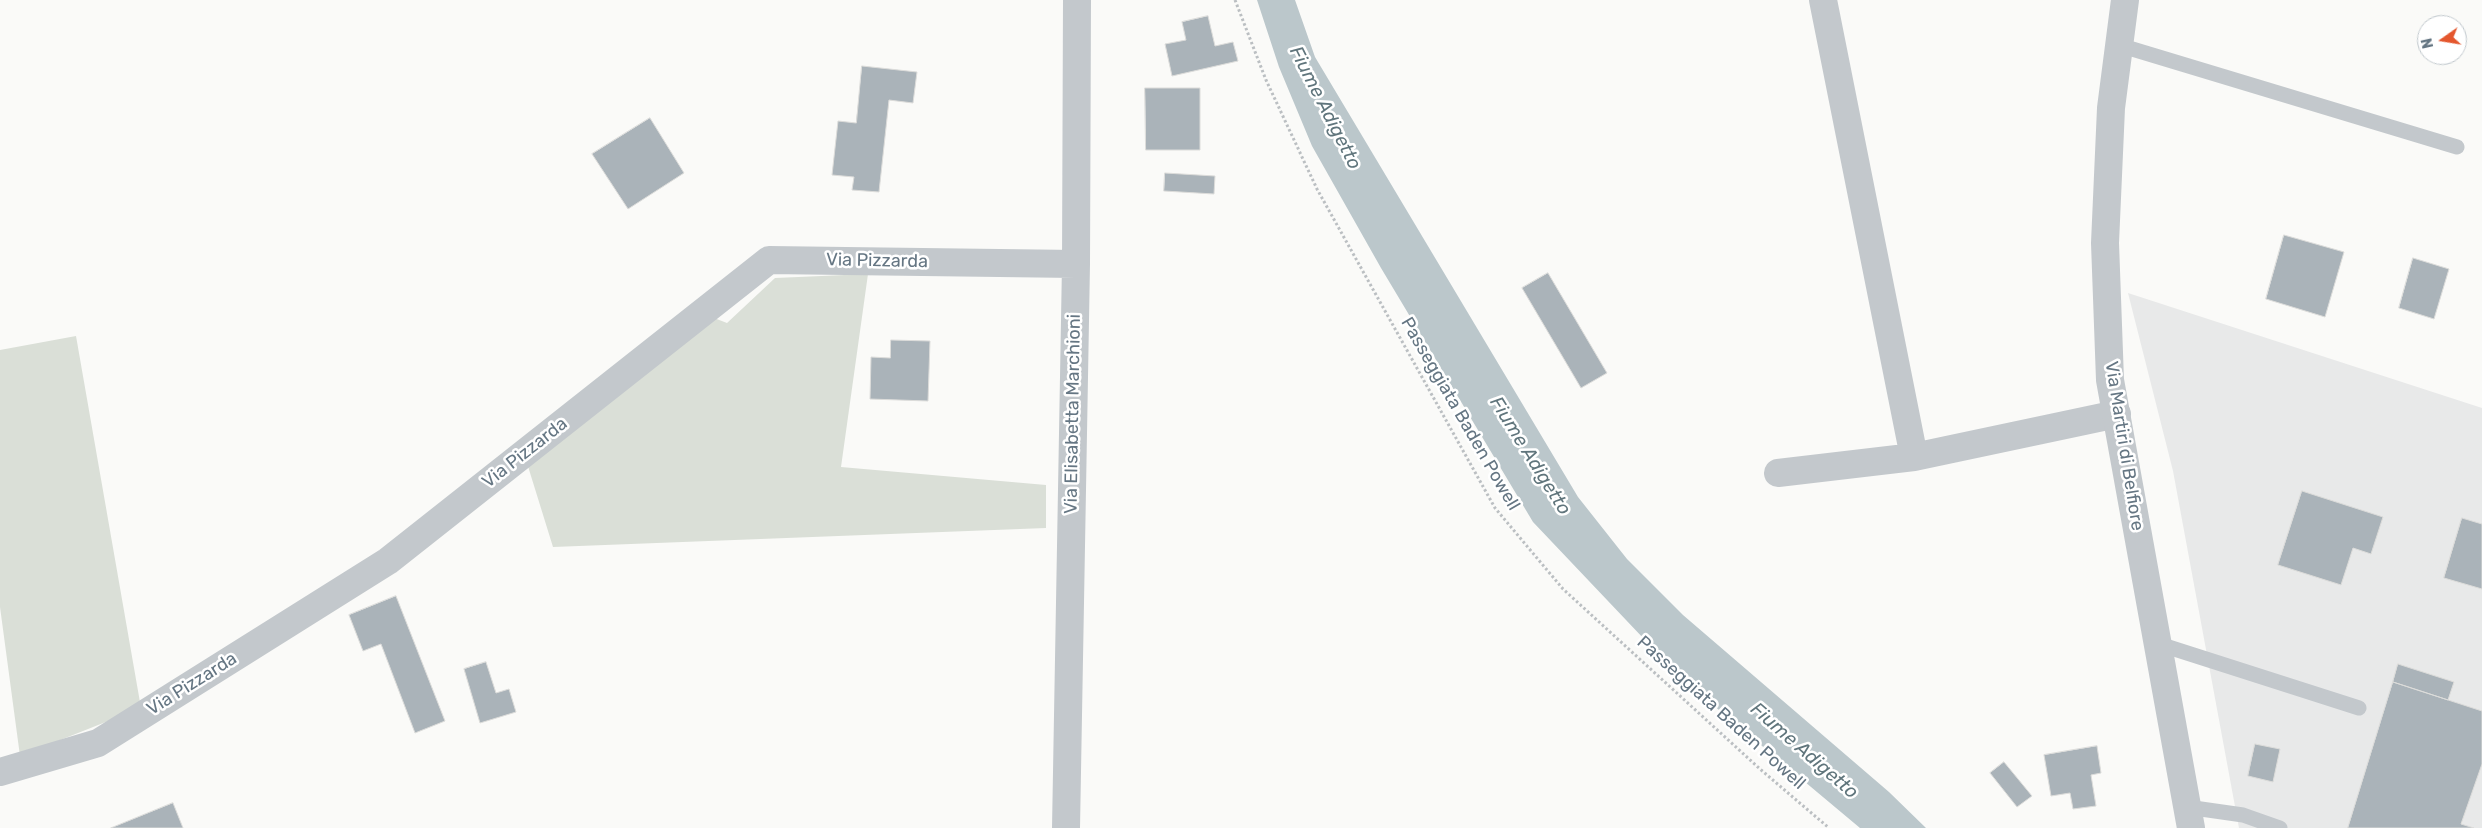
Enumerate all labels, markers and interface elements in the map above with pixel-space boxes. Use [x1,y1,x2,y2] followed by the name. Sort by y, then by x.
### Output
[2417,15,2467,65] north arrow
[2418,36,2437,50] text: N
[1284,43,1366,173] water label: Fiume Adigetto
[826,249,928,273] street label: Via Pizzarda
[1060,314,1086,514] street label: Via Elisabetta Marchioni
[1396,314,1524,514] street label: Passeggiata Baden Powell
[2100,360,2148,532] street label: Via Martiri di Belfiore
[1485,393,1575,519] water label: Fiume Adigetto
[478,413,572,493] street label: Via Pizzarda
[1632,632,1810,794] street label: Passeggiata Baden Powell
[143,648,241,720] street label: Via Pizzarda
[1746,698,1862,804] water label: Fiume Adigetto

